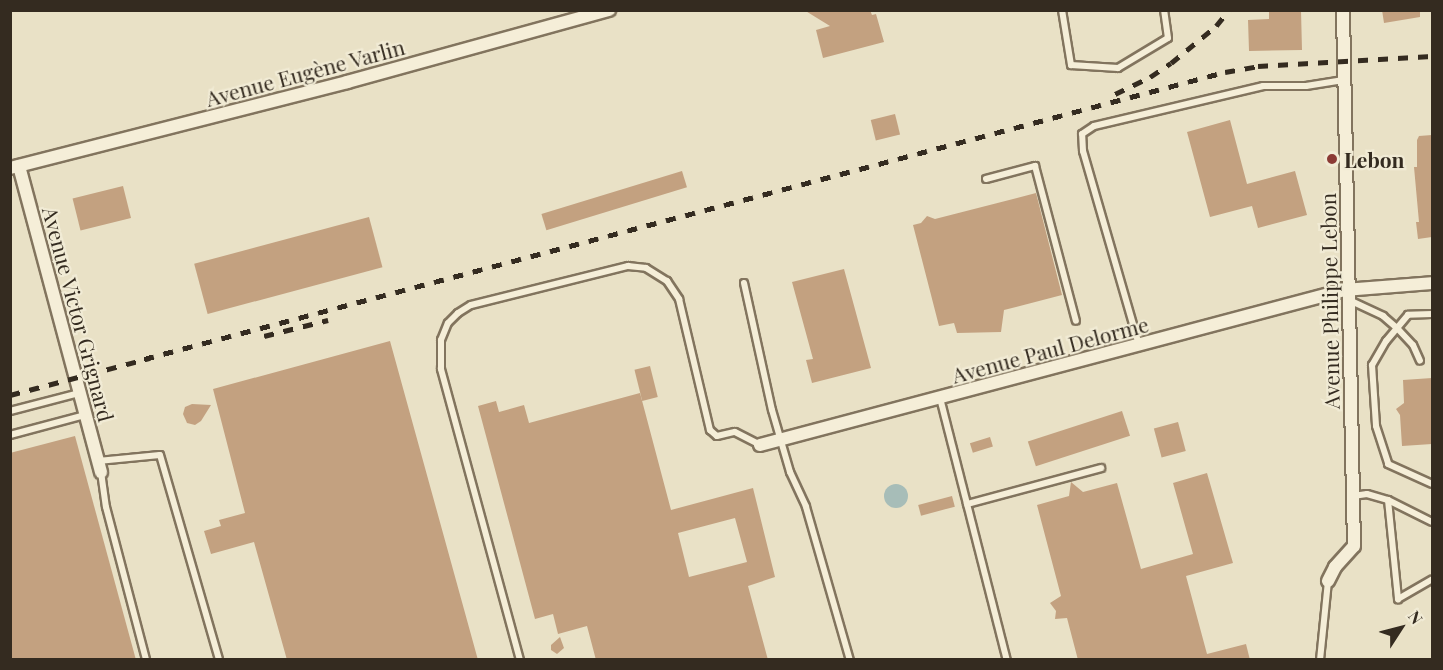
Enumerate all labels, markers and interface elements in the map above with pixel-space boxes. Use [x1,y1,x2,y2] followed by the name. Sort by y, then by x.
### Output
[203,33,407,111] street label: Avenue Eugène Varlin
[1344,146,1404,172] place label: Lebon
[1325,152,1339,166] marker: Lebon
[1315,193,1343,409] street label: Avenue Philippe Lebon
[38,203,120,425] street label: Avenue Victor Grignard
[949,311,1151,387] street label: Avenue Paul Delorme
[1371,598,1431,658] north arrow
[1404,606,1428,628] text: N

